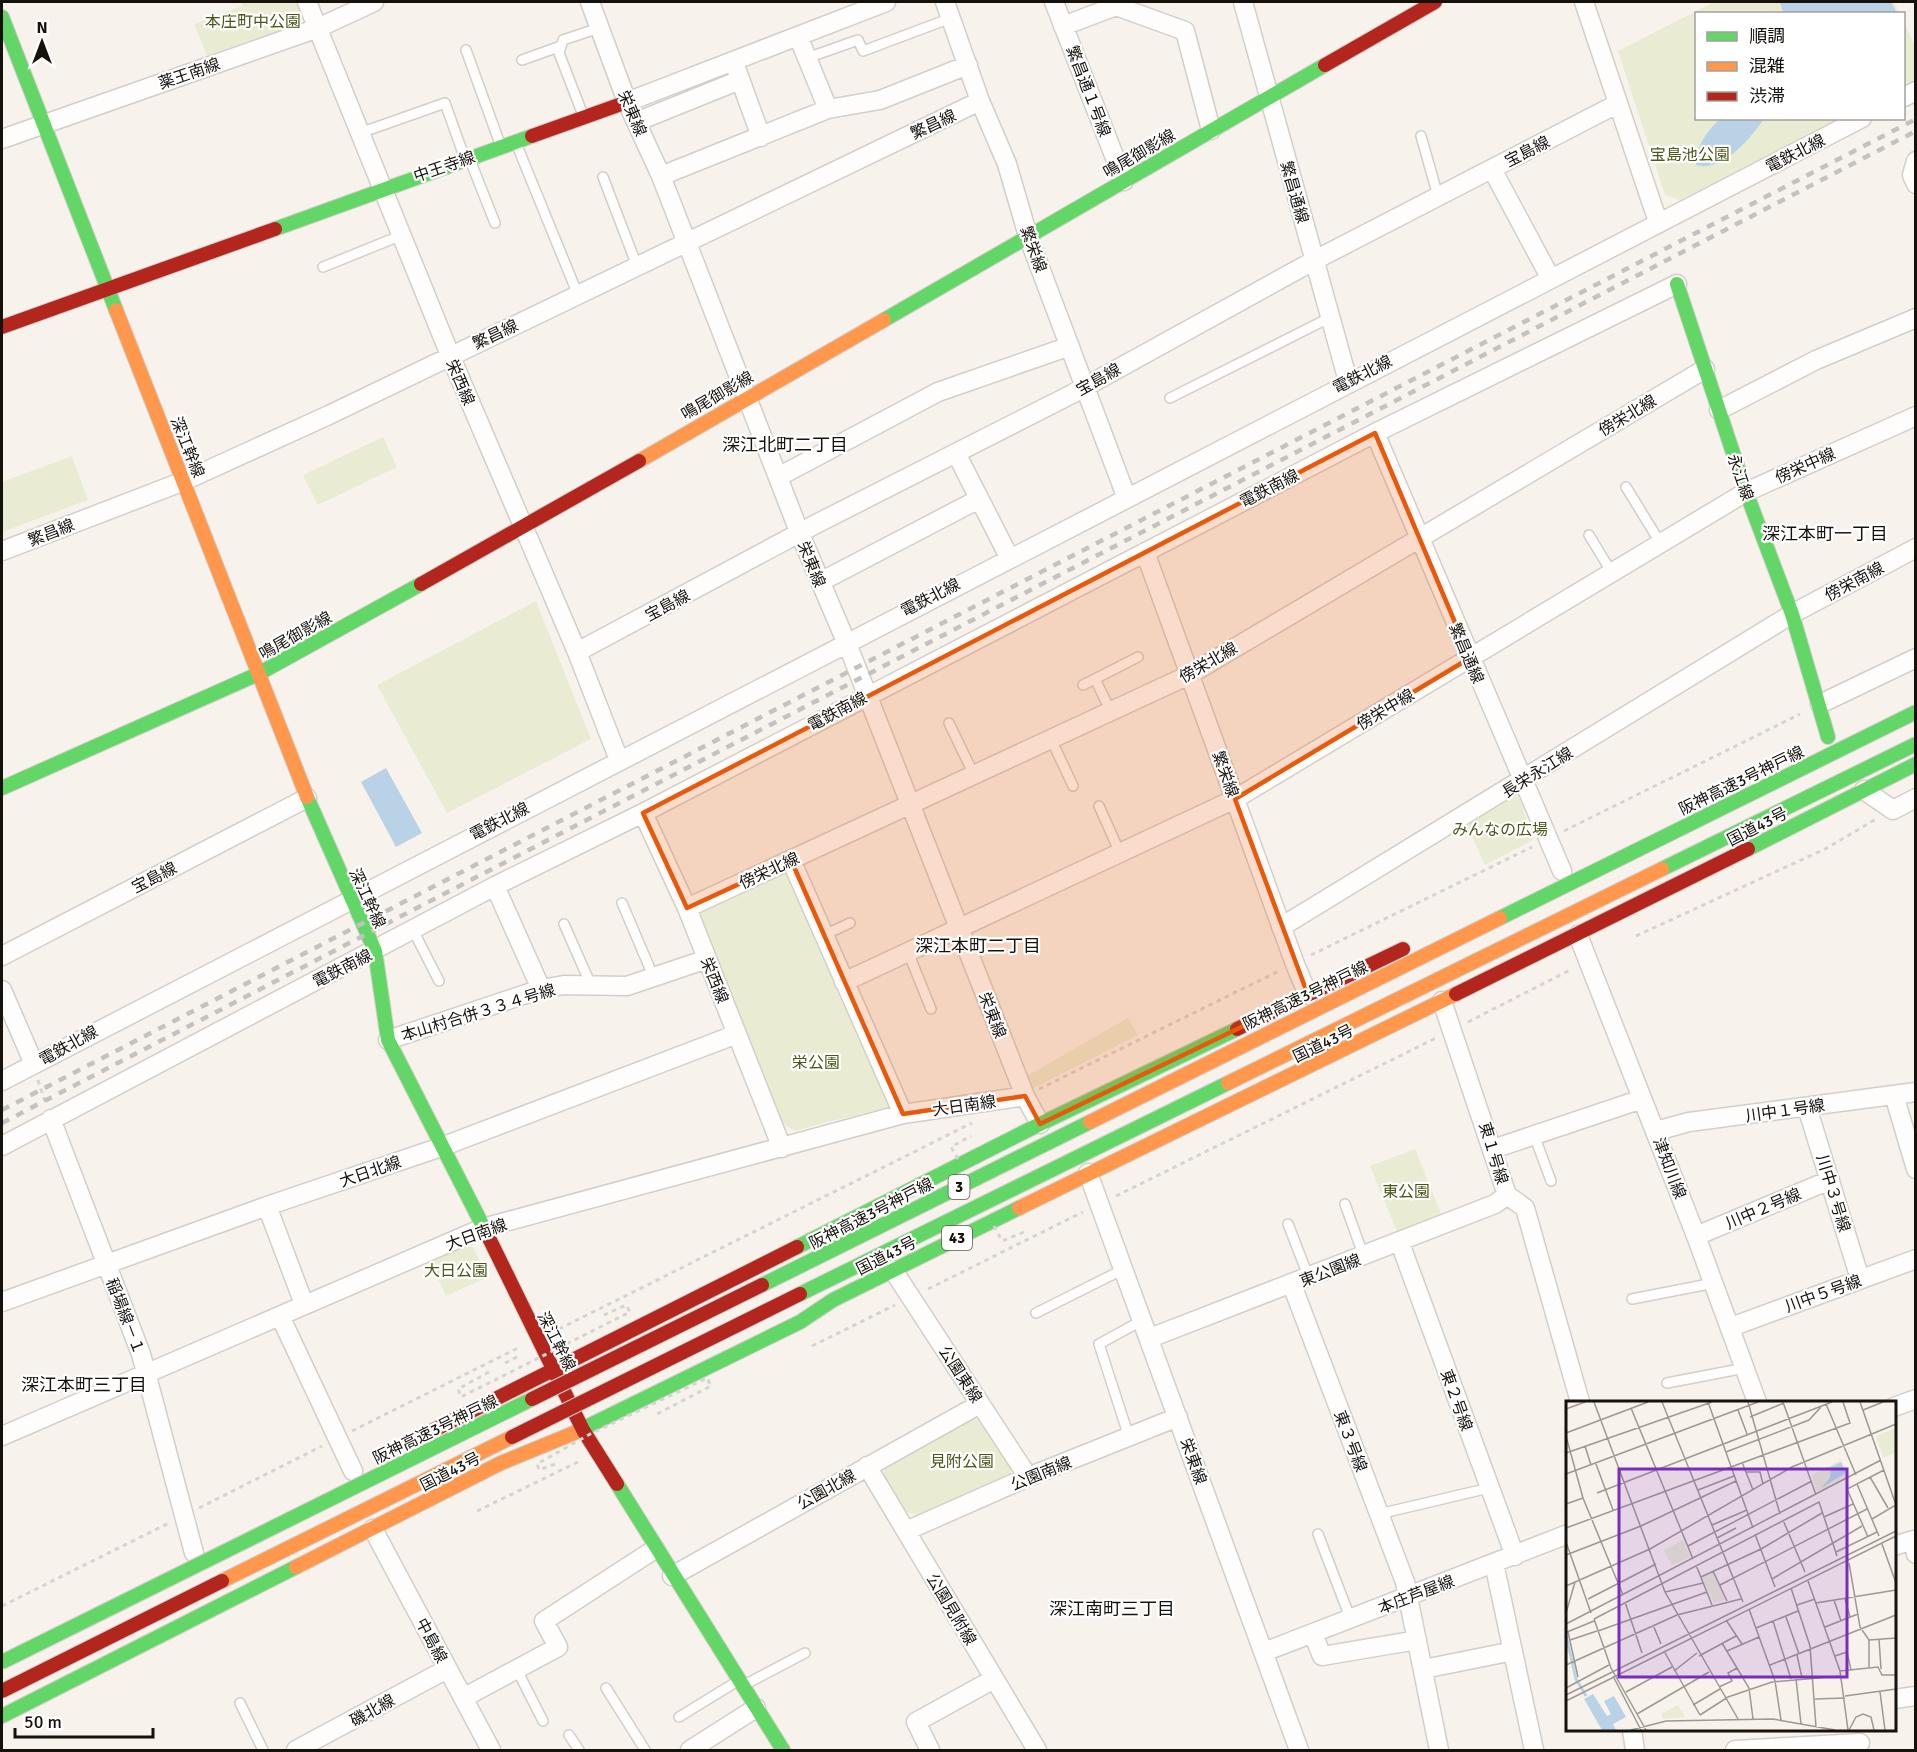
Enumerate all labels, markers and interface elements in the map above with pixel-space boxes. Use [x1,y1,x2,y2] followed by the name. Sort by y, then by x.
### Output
[12,12,72,72] north arrow
[205,12,301,32] park label: 本庄町中公園
[1695,12,1905,120] legend
[36,18,48,38] text: N
[1749,25,1785,47] text: 順調
[1062,43,1115,140] street label: 繁昌通１号線
[156,54,223,94] street label: 薬王南線
[1749,55,1785,77] text: 混雑
[1749,85,1785,107] text: 渋滞
[613,87,651,139] street label: 栄東線
[907,106,959,144] street label: 繁昌線
[1100,125,1179,183] street label: 鳴尾御影線
[1762,130,1829,177] street label: 電鉄北線
[1502,132,1553,172] street label: 宝島線
[1650,145,1730,165] park label: 宝島池公園
[411,147,478,187] street label: 中王寺線
[1276,159,1312,226] street label: 繁昌通線
[1015,223,1051,275] street label: 繁栄線
[469,316,521,354] street label: 繁昌線
[1329,351,1396,398] street label: 電鉄北線
[441,356,479,408] street label: 栄西線
[1073,359,1124,400] street label: 宝島線
[678,367,757,425] street label: 鳴尾御影線
[1595,391,1660,441] street label: 傍栄北線
[166,414,208,481] street label: 深江幹線
[722,434,848,456] district label: 深江北町二丁目
[1772,444,1839,488] street label: 傍栄中線
[1723,451,1757,503] street label: 永江線
[1236,465,1303,512] street label: 電鉄南線
[25,515,77,551] street label: 繁昌線
[1762,523,1888,545] district label: 深江本町一丁目
[793,538,829,590] street label: 栄東線
[1822,558,1887,606] street label: 傍栄南線
[897,574,964,621] street label: 電鉄北線
[642,586,693,626] street label: 宝島線
[256,608,335,664] street label: 鳴尾御影線
[1444,620,1488,687] street label: 繁昌通線
[1176,638,1241,688] street label: 傍栄北線
[1353,685,1418,735] street label: 傍栄中線
[805,688,870,736] street label: 電鉄南線
[1676,742,1807,820] street label: 阪神高速3号神戸線
[1498,743,1577,803] street label: 長栄永江線
[1207,748,1243,800] street label: 繁栄線
[466,798,533,845] street label: 電鉄北線
[1724,803,1791,851] street label: 国道43号
[1452,820,1548,840] park label: みんなの広場
[736,848,803,893] street label: 傍栄北線
[129,858,180,898] street label: 宝島線
[345,865,390,932] street label: 深江幹線
[915,935,1041,957] district label: 深江本町二丁目
[309,945,376,992] street label: 電鉄南線
[696,954,732,1006] street label: 栄西線
[1240,957,1371,1035] street label: 阪神高速3号神戸線
[399,980,558,1046] street label: 本山村合併３３４号線
[974,989,1010,1041] street label: 栄東線
[1290,1021,1357,1067] street label: 国道43号
[36,1022,101,1070] street label: 電鉄北線
[792,1053,840,1073] park label: 栄公園
[931,1092,997,1120] street label: 大日南線
[1744,1096,1826,1126] street label: 川中１号線
[1474,1120,1512,1187] street label: 東１号線
[1648,1135,1690,1202] street label: 津知川線
[337,1152,404,1192] street label: 大日北線
[1812,1152,1854,1234] street label: 川中３号線
[806,1174,937,1254] street label: 阪神高速3号神戸線
[948,1175,970,1199] road number: 3
[1382,1182,1430,1202] park label: 東公園
[1723,1184,1804,1234] street label: 川中２号線
[443,1215,510,1255] street label: 大日南線
[942,1226,972,1250] road number: 43
[853,1232,920,1280] street label: 国道43号
[1297,1250,1364,1292] street label: 東公園線
[424,1261,488,1281] park label: 大日公園
[1782,1271,1864,1317] street label: 川中５号線
[101,1275,149,1357] street label: 稲場線－１
[533,1308,580,1375] street label: 深江幹線
[934,1342,986,1407] street label: 公園東線
[1436,1367,1476,1434] street label: 東２号線
[21,1374,147,1396] district label: 深江本町三丁目
[370,1391,501,1469] street label: 阪神高速3号神戸線
[1566,1401,1896,1731] inset map
[1329,1408,1371,1475] street label: 東３号線
[1175,1435,1211,1487] street label: 栄東線
[417,1448,484,1496] street label: 国道43号
[930,1452,994,1472] park label: 見附公園
[1008,1453,1075,1495] street label: 公園南線
[794,1466,859,1514] street label: 公園北線
[922,1570,980,1649] street label: 公園見附線
[1375,1571,1457,1619] street label: 本庄芦屋線
[1049,1598,1175,1620] district label: 深江南町三丁目
[411,1615,451,1666] street label: 中島線
[347,1690,398,1731] street label: 磯北線
[15,1701,153,1739] scale bar
[24,1711,62,1733] text: 50 m

